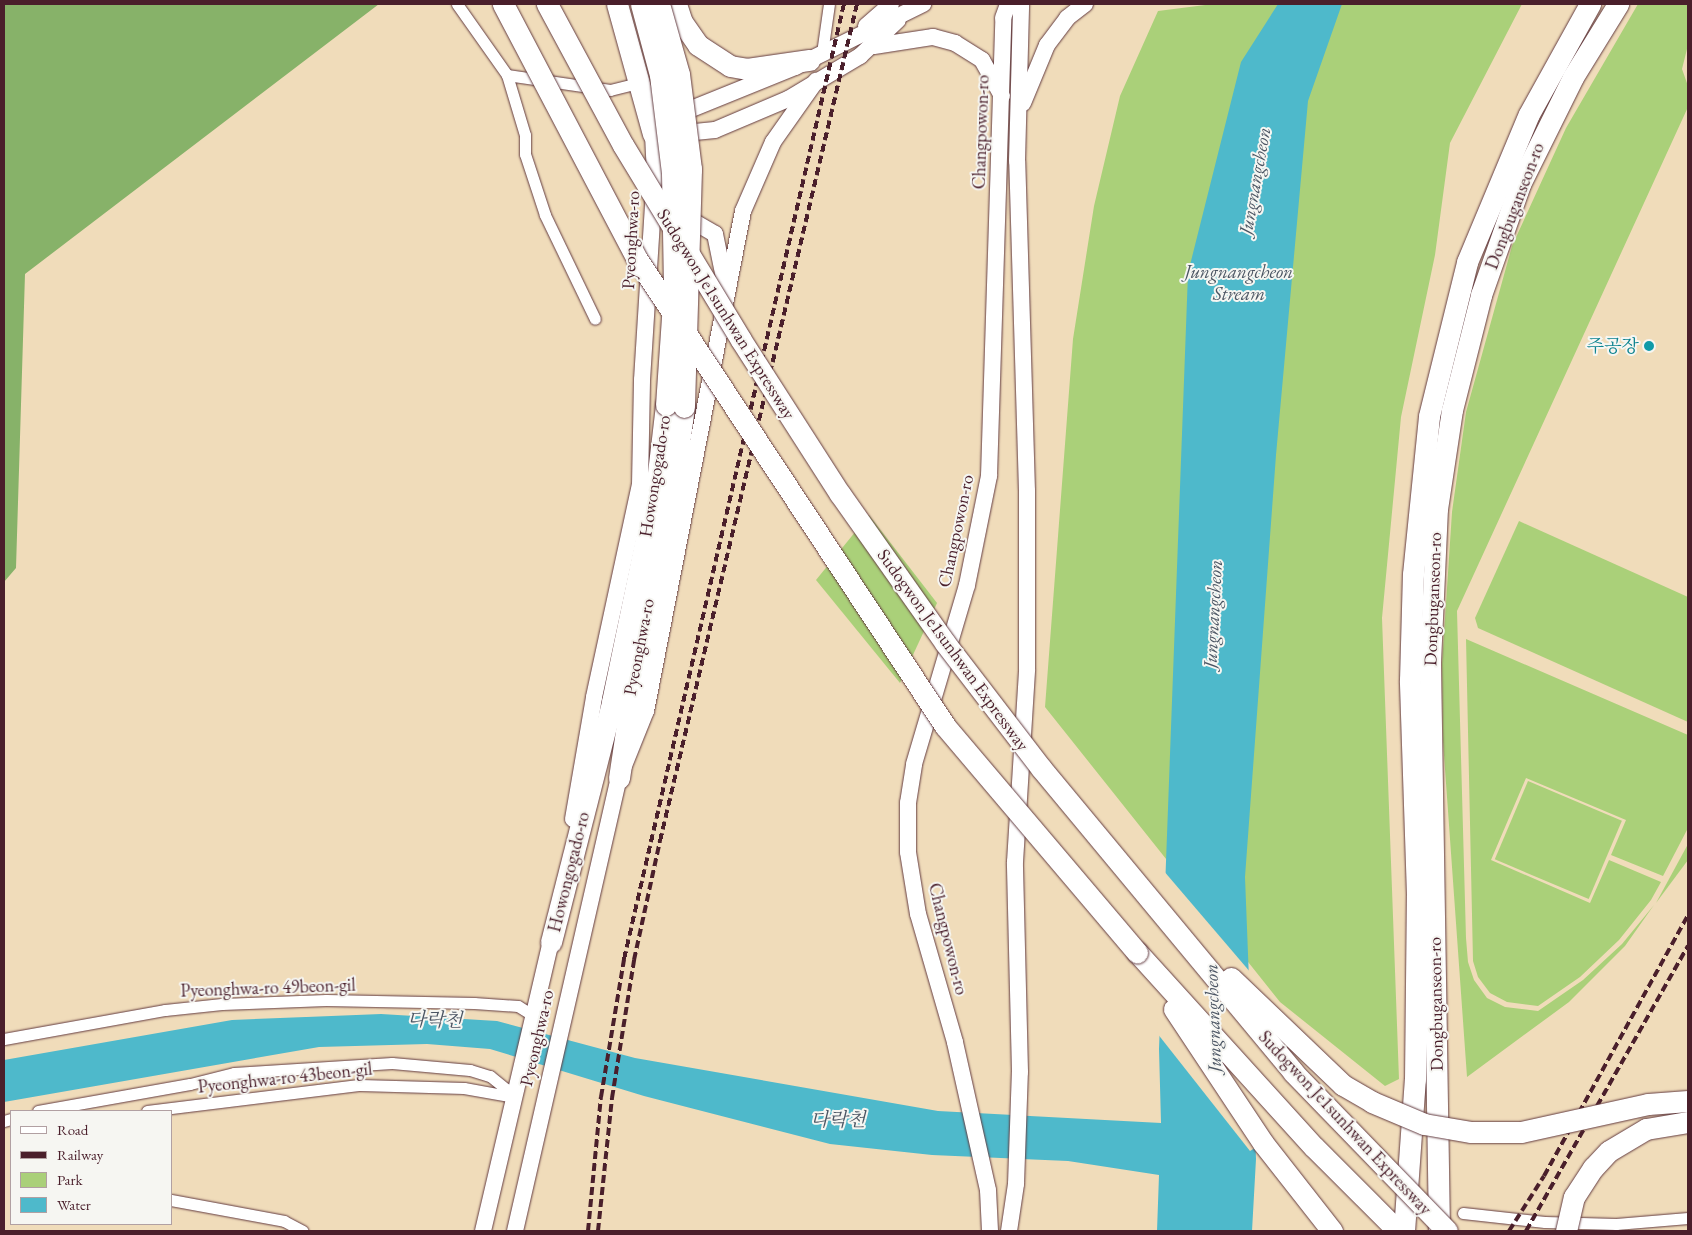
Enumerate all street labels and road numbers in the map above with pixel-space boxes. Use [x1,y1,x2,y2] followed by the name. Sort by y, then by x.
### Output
[968,74,994,190] street label: Changpowon-ro
[1481,140,1549,272] street label: Dongbuganseon-ro
[618,190,644,290] street label: Pyeonghwa-ro
[652,205,800,423] street label: Sudogwon Je1sunhwan Expressway
[635,413,675,539] street label: Howongogado-ro
[934,473,978,589] street label: Changpowon-ro
[1420,532,1446,666] street label: Dongbuganseon-ro
[872,545,1034,755] street label: Sudogwon Je1sunhwan Expressway
[619,597,659,697] street label: Pyeonghwa-ro
[544,810,594,934] street label: Howongogado-ro
[924,881,972,997] street label: Changpowon-ro
[1424,937,1448,1071] street label: Dongbuganseon-ro
[180,974,356,1002] street label: Pyeonghwa-ro 49beon-gil
[515,988,559,1088] street label: Pyeonghwa-ro
[1254,1026,1436,1220] street label: Sudogwon Je1sunhwan Expressway
[197,1058,373,1098] street label: Pyeonghwa-ro 43beon-gil

